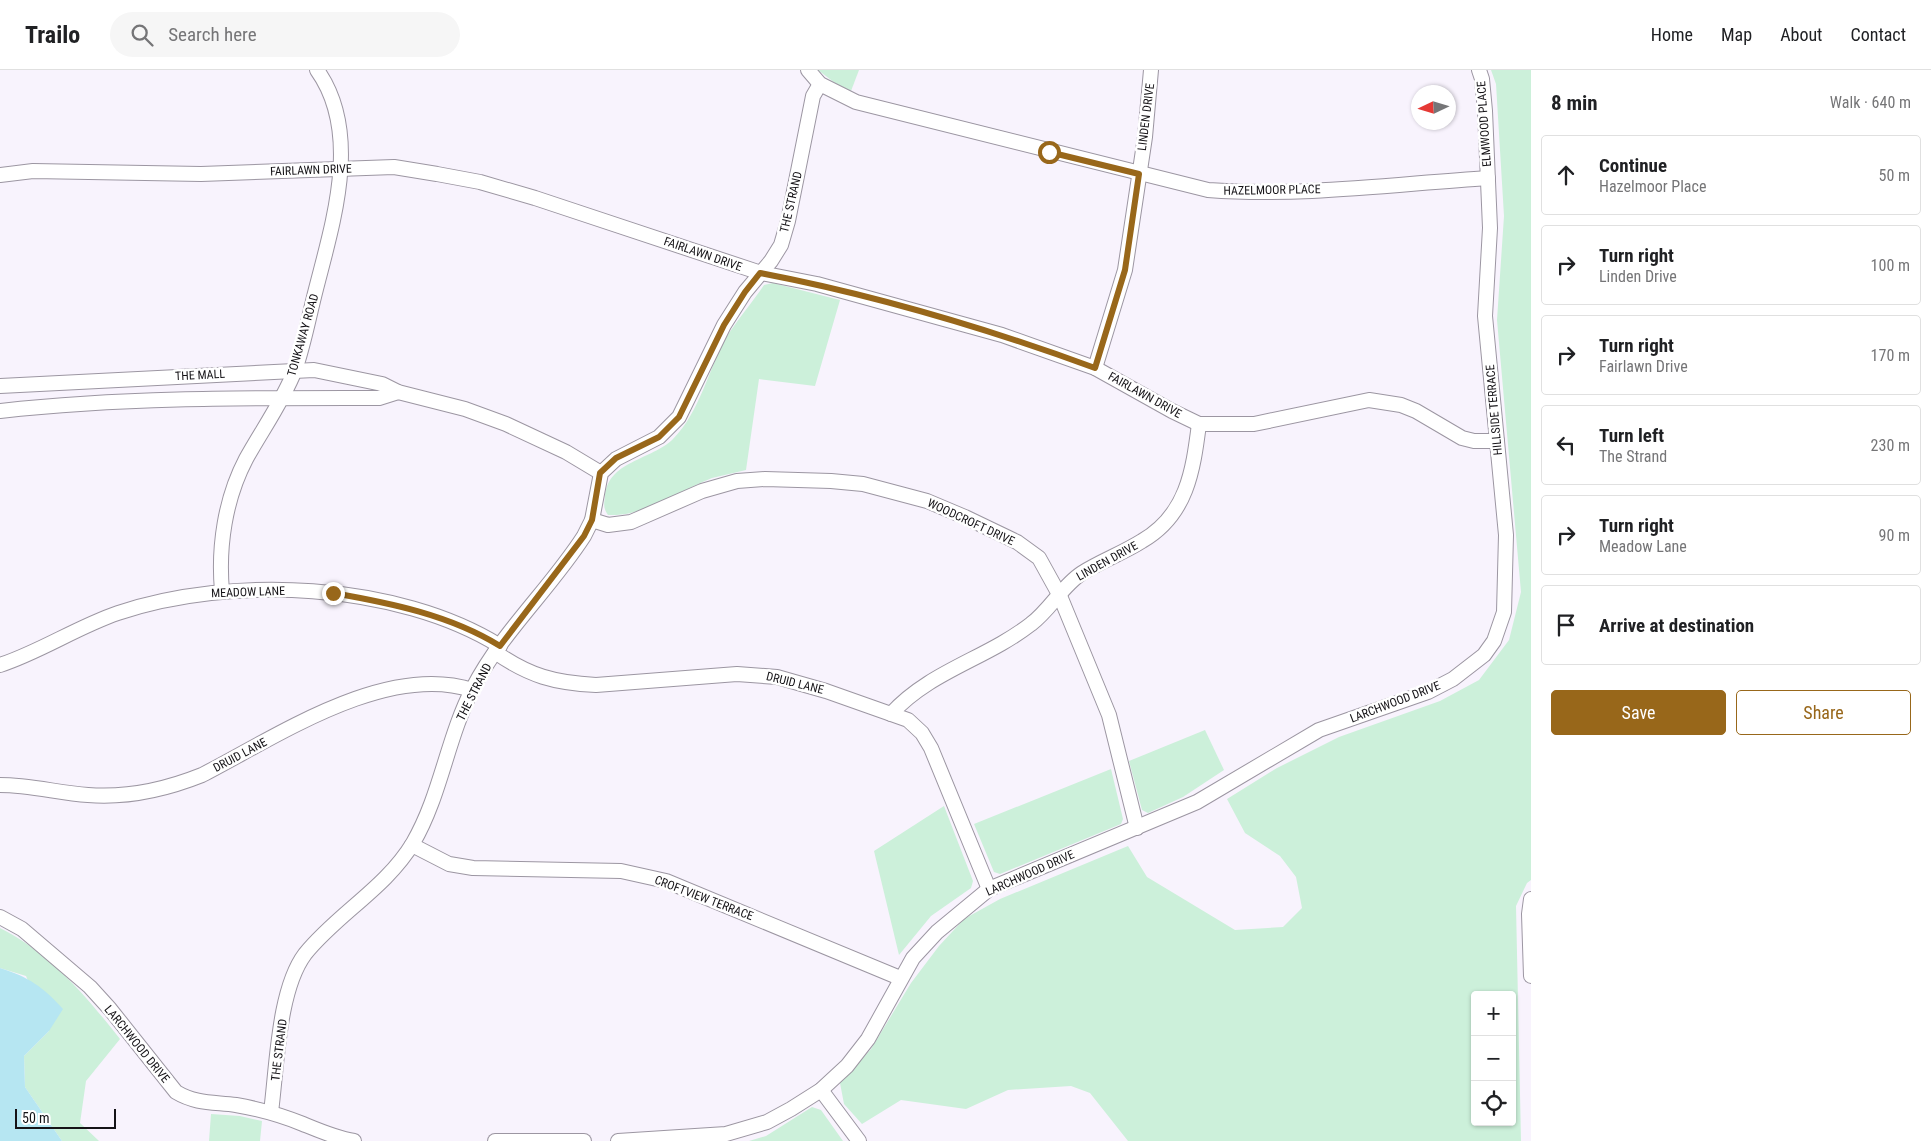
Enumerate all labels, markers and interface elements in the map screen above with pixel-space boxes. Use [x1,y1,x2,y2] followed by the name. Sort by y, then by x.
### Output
[110,12,460,57] search box
[25,21,80,49] text: Trailo
[128,21,156,49] icon: search
[168,23,257,46] text: Search here
[1651,24,1693,45] text: Home
[1721,24,1752,45] text: Map
[1780,24,1822,45] text: About
[1850,24,1906,45] text: Contact
[1474,81,1494,167] street label: ELMWOOD PLACE
[1135,82,1157,152] street label: LINDEN DRIVE
[1411,85,1456,130] north arrow
[1551,91,1598,115] text: 8 min
[1830,93,1911,112] text: Walk · 640 m
[1038,141,1061,164] route start
[1599,154,1667,177] text: Continue
[1552,161,1580,189] icon: ahead
[270,162,352,178] street label: FAIRLAWN DRIVE
[1878,166,1910,185] text: 50 m
[777,170,805,234] street label: THE STRAND
[1599,177,1706,196] text: Hazelmoor Place
[1223,182,1321,198] street label: HAZELMOOR PLACE
[662,234,744,274] street label: FAIRLAWN DRIVE
[1599,244,1674,267] text: Turn right
[1552,251,1580,279] icon: right
[1871,256,1910,275] text: 100 m
[1599,267,1677,286] text: Linden Drive
[285,292,322,378] street label: TONKAWAY ROAD
[1599,334,1674,357] text: Turn right
[1552,341,1580,369] icon: right
[1871,346,1910,365] text: 170 m
[1599,357,1688,376] text: Fairlawn Drive
[1483,364,1505,456] street label: HILLSIDE TERRACE
[175,367,226,383] street label: THE MALL
[1106,369,1184,421] street label: FAIRLAWN DRIVE
[1599,424,1664,447] text: Turn left
[1552,431,1580,459] icon: left
[1871,436,1910,455] text: 230 m
[1599,447,1667,466] text: The Strand
[925,496,1017,548] street label: WOODCROFT DRIVE
[1599,514,1674,537] text: Turn right
[1552,521,1580,549] icon: right
[1878,526,1910,545] text: 90 m
[1599,537,1687,556] text: Meadow Lane
[1074,538,1140,584] street label: LINDEN DRIVE
[322,582,345,605] route end
[211,584,285,600] street label: MEADOW LANE
[1552,611,1580,639] icon: arrive
[1599,614,1754,637] text: Arrive at destination
[454,661,494,723] street label: THE STRAND
[765,669,825,697] street label: DRUID LANE
[1348,678,1442,726] street label: LARCHWOOD DRIVE
[1551,690,1726,735] button: Save
[1736,690,1911,735] button: Share
[211,735,269,775] street label: DRUID LANE
[984,847,1076,899] street label: LARCHWOOD DRIVE
[653,873,755,923] street label: CROFTVIEW TERRACE
[1471,991,1516,1126] map controls
[1471,991,1516,1036] button: +
[102,1003,172,1086] street label: LARCHWOOD DRIVE
[268,1018,290,1082] street label: THE STRAND
[1471,1036,1516,1081] button: −
[1471,1081,1516,1126] button: locate
[15,1106,116,1129] scale bar
[22,1110,50,1126] text: 50 m

